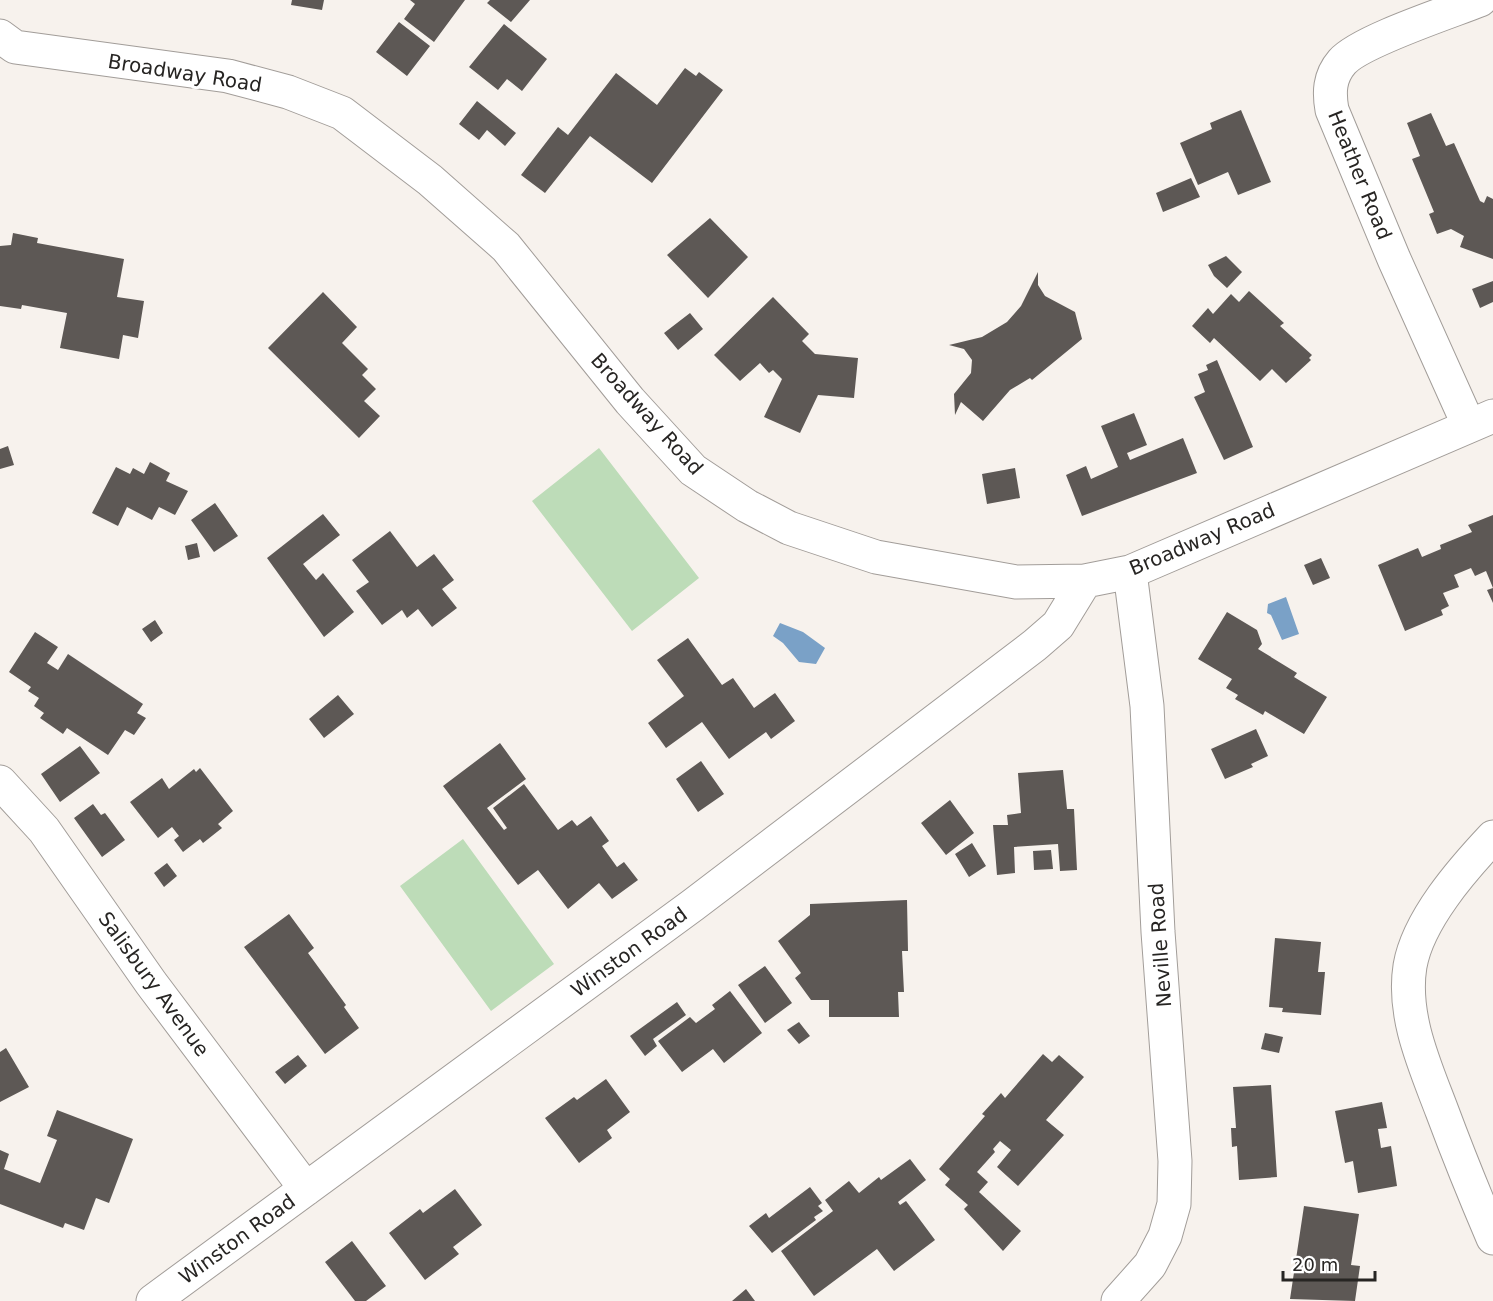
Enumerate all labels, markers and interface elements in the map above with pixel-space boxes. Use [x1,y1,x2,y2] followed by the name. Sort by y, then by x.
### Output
[106,49,264,97] street label: Broadway Road
[1323,107,1397,243] street label: Heather Road
[586,348,708,480] street label: Broadway Road
[1126,498,1278,580] street label: Broadway Road
[1144,882,1176,1008] street label: Neville Road
[566,902,692,1002] street label: Winston Road
[94,907,214,1061] street label: Salisbury Avenue
[174,1189,300,1289] street label: Winston Road
[1283,1244,1374,1282] scale bar
[1292,1254,1338,1275] text: 20 m

